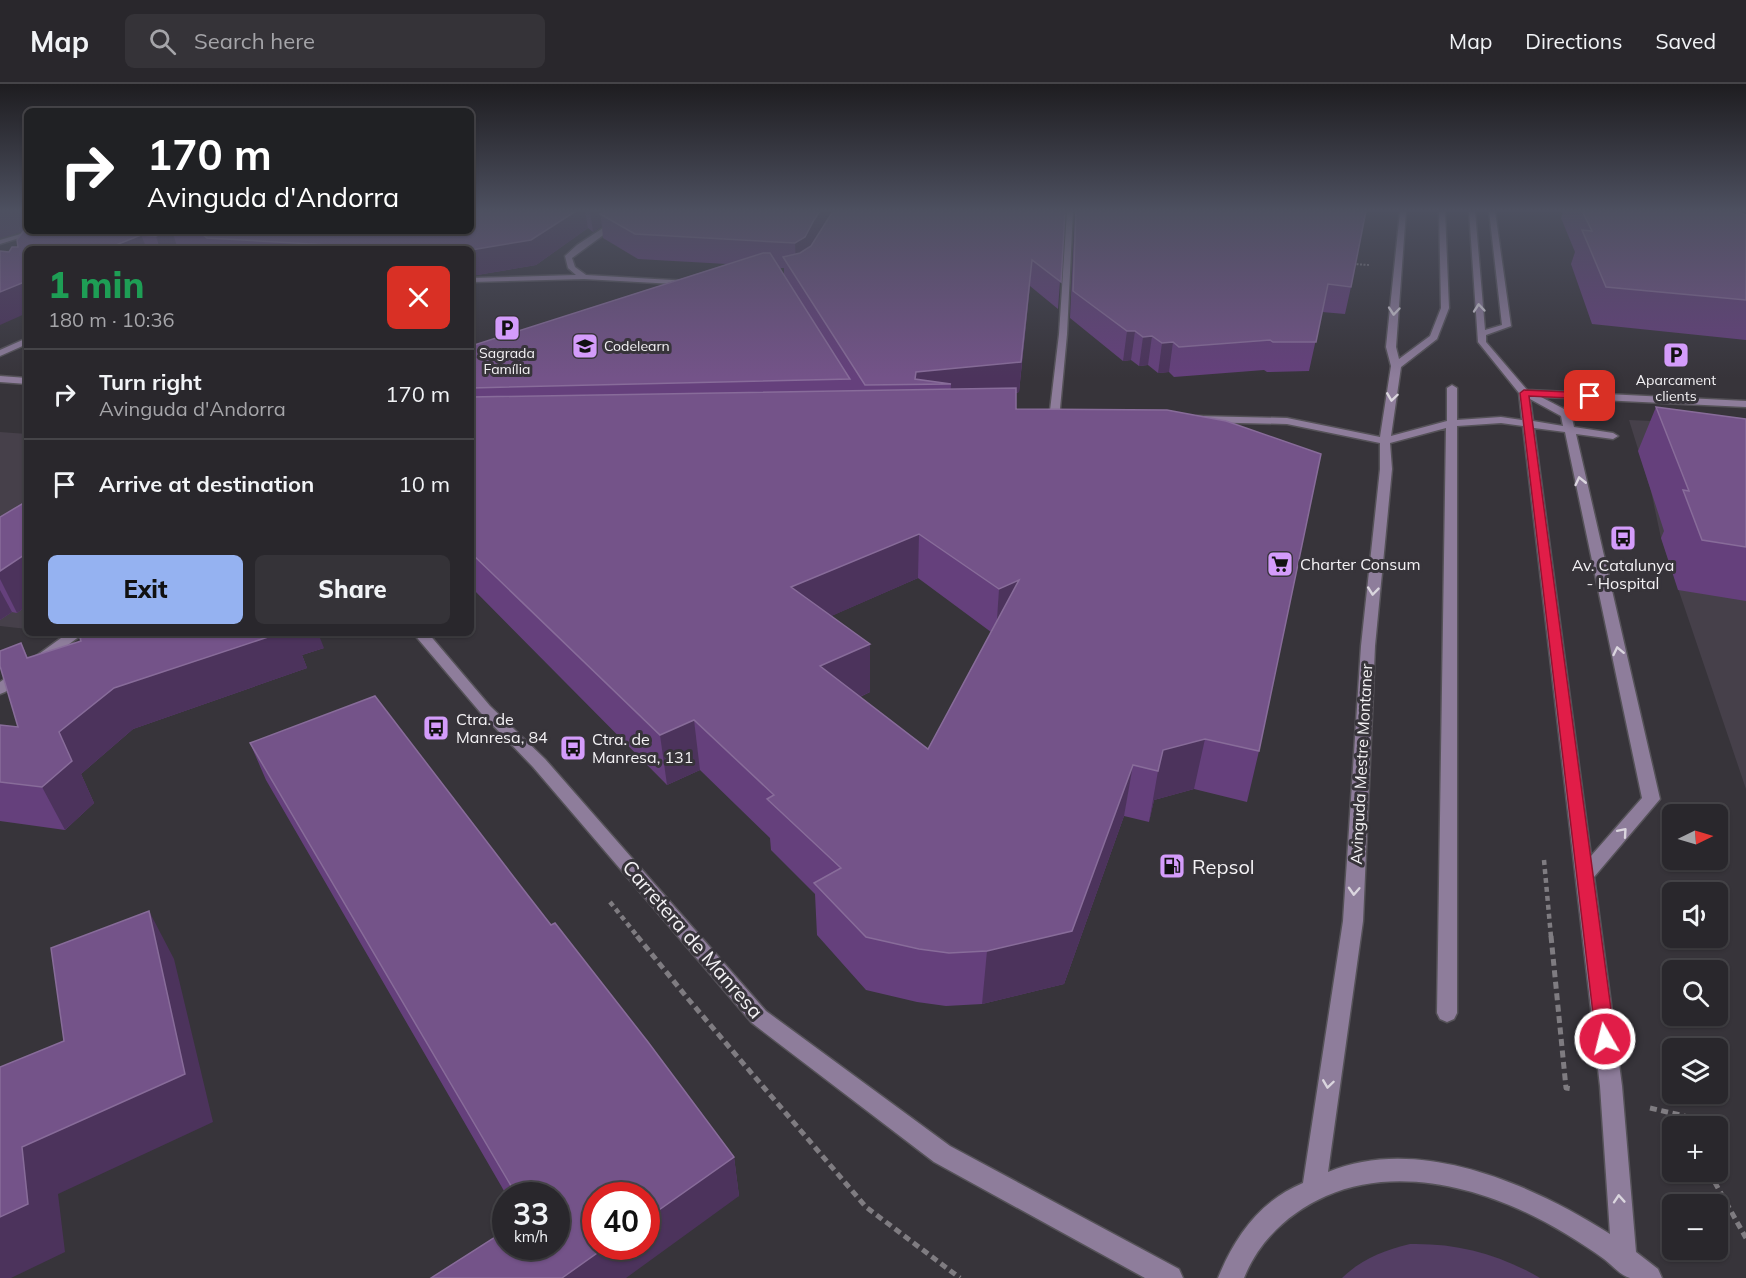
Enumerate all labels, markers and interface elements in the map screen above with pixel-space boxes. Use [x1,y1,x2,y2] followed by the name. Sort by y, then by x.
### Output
[125,14,545,68] search box
[30,24,89,59] text: Map
[146,25,179,58] icon: search
[194,27,315,55] text: Search here
[1449,28,1492,54] text: Map
[1525,28,1622,54] text: Directions
[1655,28,1716,54] text: Saved
[147,128,272,181] text: 170 m
[48,132,126,210] icon: right
[147,180,399,214] text: Avinguda d'Andorra
[48,262,144,307] text: 1 min
[387,266,450,329] button: close
[1473,304,1486,313] one-way arrow
[1388,306,1401,315] one-way arrow
[48,307,174,332] text: 180 m · 10:36
[492,313,522,343] parking icon: Sagrada Família
[570,331,600,361] school or university icon: Codelearn
[604,337,670,355] place label: Codelearn
[1661,340,1691,370] parking icon: Aparcament clients
[479,344,535,378] place label: Sagrada Família
[99,368,202,396] text: Turn right
[1564,370,1615,421] pin
[1636,371,1716,405] place label: Aparcament clients
[48,378,81,411] icon: right
[1573,379,1606,412] icon: arrive
[385,380,450,408] text: 170 m
[1386,393,1398,402] one-way arrow
[99,396,286,421] text: Avinguda d'Andorra
[48,468,81,501] icon: arrive
[99,470,314,498] text: Arrive at destination
[399,470,450,498] text: 10 m
[1574,476,1587,486] one-way arrow
[1608,523,1638,553] bus stop icon: Av. Catalunya - Hospital
[1265,549,1295,579] supermarket icon: Charter Consum
[1300,554,1420,574] place label: Charter Consum
[48,555,243,624] button: Exit
[255,555,450,624] button: Share
[1572,555,1674,593] place label: Av. Catalunya - Hospital
[1367,587,1380,596] one-way arrow
[1612,646,1625,656] one-way arrow
[1346,663,1376,865] street label: Avinguda Mestre Montaner
[456,709,548,747] place label: Ctra. de Manresa, 84
[421,713,451,743] bus stop icon: Ctra. de Manresa, 84
[592,729,693,767] place label: Ctra. de Manresa, 131
[558,733,588,763] bus stop icon: Ctra. de Manresa, 131
[1662,804,1728,870] north arrow
[1662,804,1728,1260] map controls
[1615,828,1626,839] one-way arrow
[1157,851,1187,881] fuel station icon: Repsol
[1192,854,1255,879] place label: Repsol
[617,855,769,1023] street label: Carretera de Manresa
[1662,882,1728,948] button: sound
[1348,886,1361,895] one-way arrow
[1662,960,1728,1026] button: search
[1573,1007,1637,1071] position arrow
[1662,1038,1728,1104] button: layers
[1323,1079,1335,1088] one-way arrow
[1662,1116,1728,1182] button: +
[582,1182,660,1260] speed limit sign: 40
[1613,1194,1626,1203] one-way arrow
[1662,1194,1728,1260] button: −
[513,1195,549,1233] text: 33
[514,1227,548,1246] text: km/h

